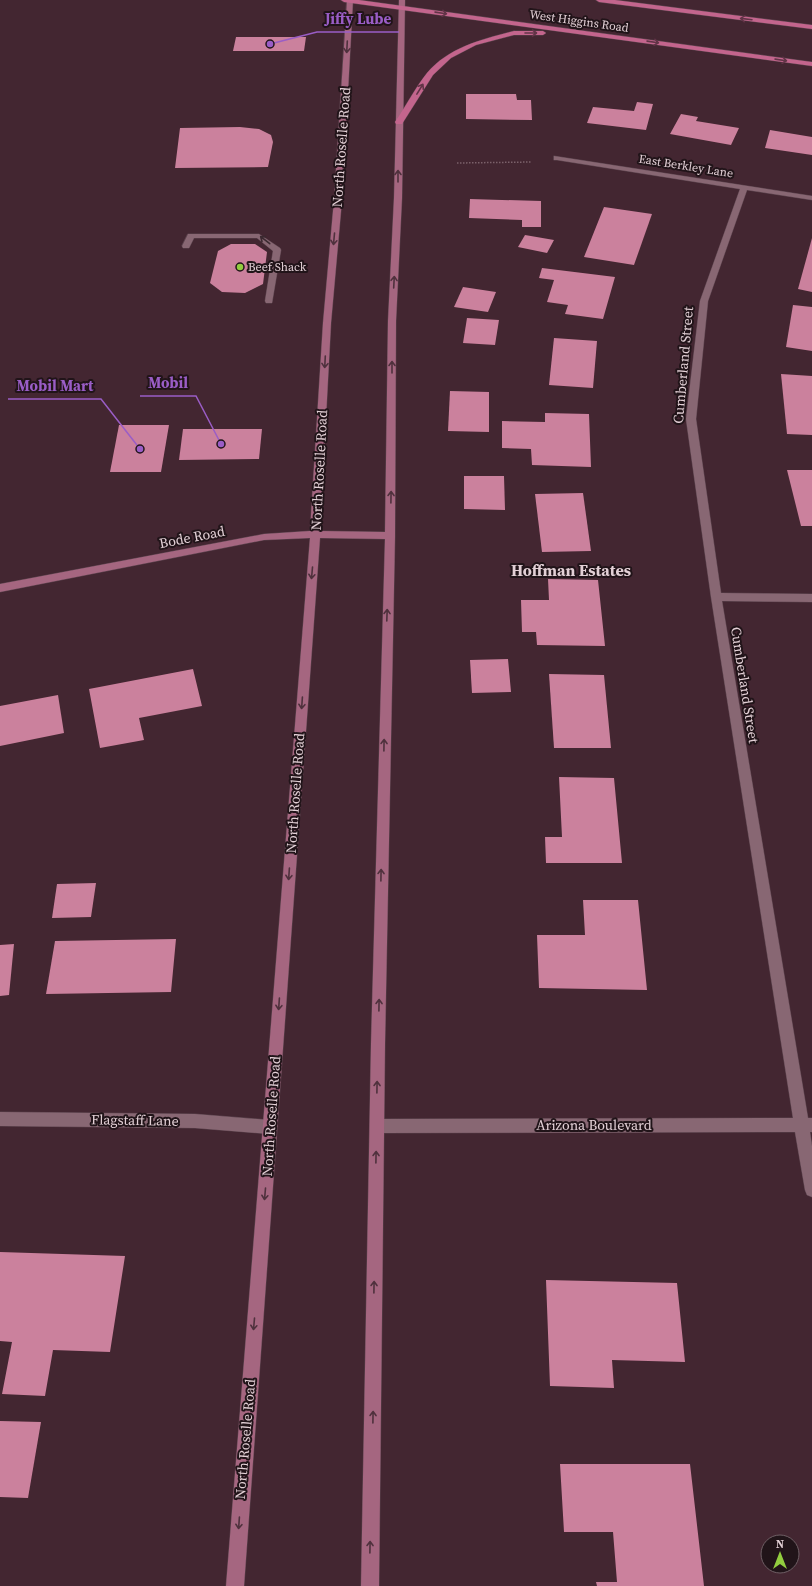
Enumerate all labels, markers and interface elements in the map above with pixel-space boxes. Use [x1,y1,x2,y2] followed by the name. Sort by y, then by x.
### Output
[317,5,399,32] callout: Jiffy Lube
[528,6,630,36] street label: West Higgins Road
[324,8,392,29] text: Jiffy Lube
[434,9,447,17] one-way arrow
[739,15,752,23] one-way arrow
[524,29,537,37] one-way arrow
[646,38,659,46] one-way arrow
[344,40,351,53] one-way arrow
[775,56,788,64] one-way arrow
[417,83,425,95] one-way arrow
[327,86,355,208] street label: North Roselle Road
[638,151,734,181] street label: East Berkley Lane
[394,170,402,183] one-way arrow
[331,232,338,245] one-way arrow
[259,236,270,245] one-way arrow
[248,259,307,275] place label: Beef Shack
[235,262,245,272] marker: Beef Shack
[390,276,397,289] one-way arrow
[668,305,698,424] street label: Cumberland Street
[321,355,329,368] one-way arrow
[388,361,396,374] one-way arrow
[140,369,196,396] callout: Mobil
[8,372,101,399] callout: Mobil Mart
[148,372,188,393] text: Mobil
[17,375,94,396] text: Mobil Mart
[306,409,332,531] street label: North Roselle Road
[387,491,395,504] one-way arrow
[157,521,227,553] street label: Bode Road
[511,559,631,581] district label: Hoffman Estates
[308,566,315,579] one-way arrow
[383,609,391,622] one-way arrow
[726,625,764,745] street label: Cumberland Street
[298,696,305,709] one-way arrow
[281,732,309,854] street label: North Roselle Road
[380,739,388,752] one-way arrow
[285,867,292,880] one-way arrow
[378,869,385,882] one-way arrow
[276,997,283,1010] one-way arrow
[375,999,382,1012] one-way arrow
[257,1055,285,1177] street label: North Roselle Road
[373,1081,381,1094] one-way arrow
[91,1109,179,1131] street label: Flagstaff Lane
[536,1115,652,1135] street label: Arizona Boulevard
[372,1151,380,1164] one-way arrow
[261,1187,268,1200] one-way arrow
[370,1281,378,1294] one-way arrow
[251,1317,258,1330] one-way arrow
[230,1378,260,1500] street label: North Roselle Road
[369,1411,376,1424] one-way arrow
[235,1516,242,1529] one-way arrow
[760,1534,800,1574] north arrow
[776,1537,784,1552] text: N
[367,1541,374,1554] one-way arrow

